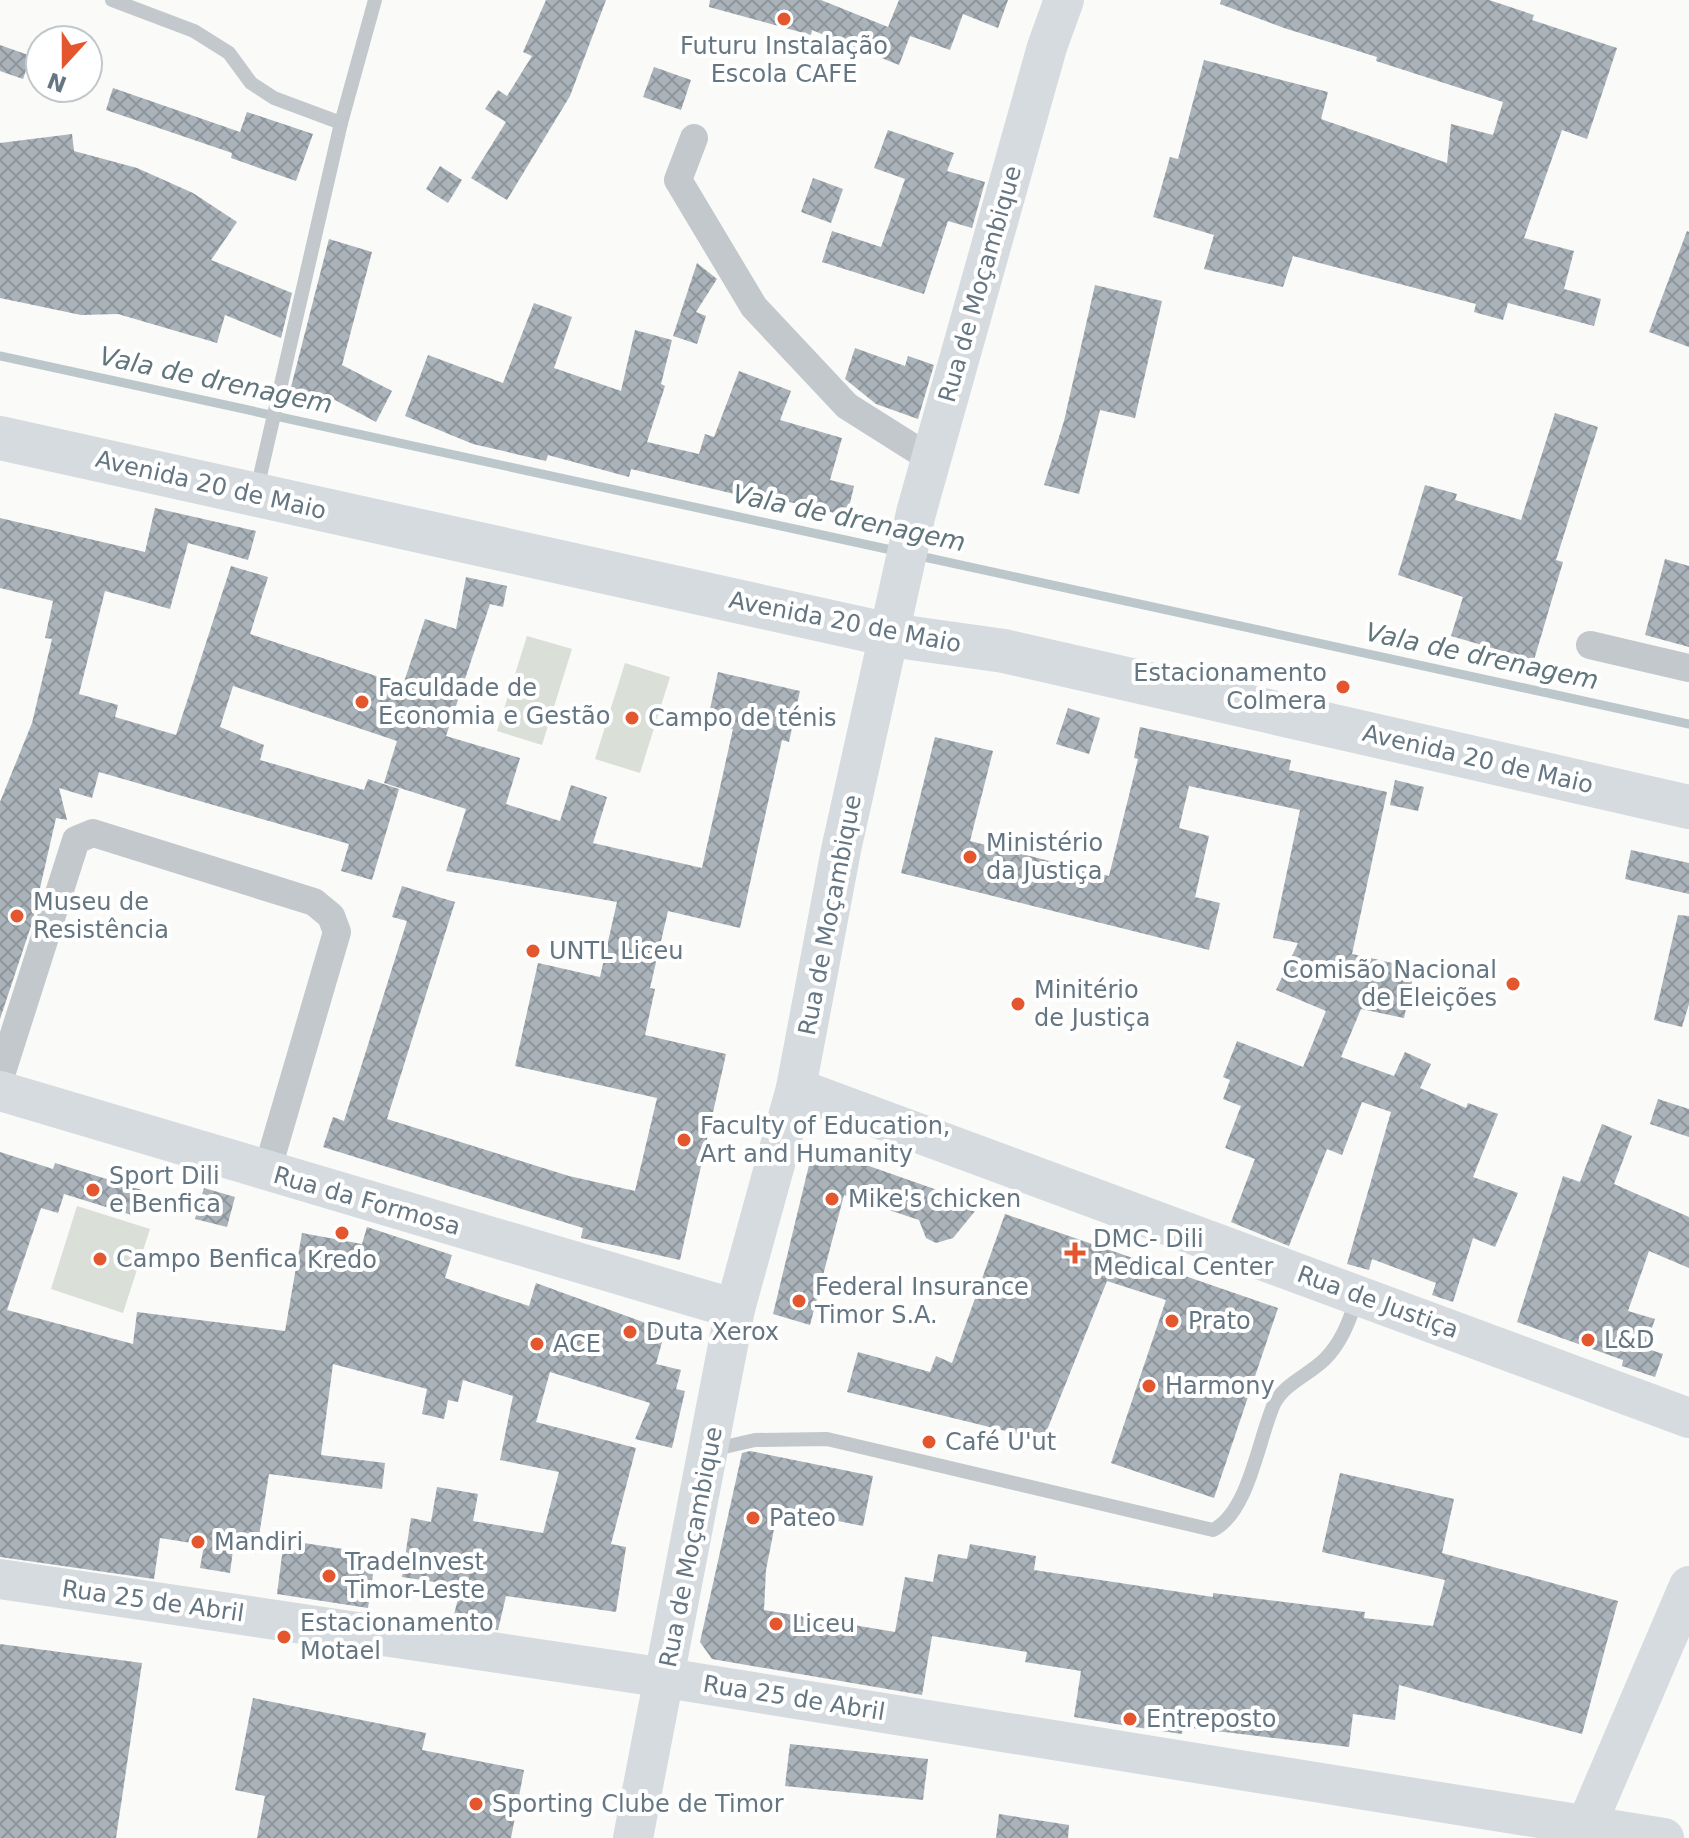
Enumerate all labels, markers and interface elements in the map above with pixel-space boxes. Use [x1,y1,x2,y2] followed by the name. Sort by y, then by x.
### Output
[775,10,793,28] marker: Futuru Instalação Escola CAFE
[24,24,104,104] north arrow
[680,32,888,88] place label: Futuru Instalação Escola CAFE
[44,67,70,97] text: N
[933,163,1027,405] street label: Rua de Moçambique
[97,341,335,419] water label: Vala de drenagem
[93,445,329,525] street label: Avenida 20 de Maio
[730,479,968,557] water label: Vala de drenagem
[726,586,964,658] street label: Avenida 20 de Maio
[1363,617,1601,695] water label: Vala de drenagem
[1133,659,1327,715] place label: Estacionamento Colmera
[378,674,610,730] place label: Faculdade de Economia e Gestão
[1334,678,1352,696] marker: Estacionamento Colmera
[353,693,371,711] marker: Faculdade de Economia e Gestão
[648,704,837,732] place label: Campo de ténis
[623,709,641,727] marker: Campo de ténis
[1360,719,1596,799] street label: Avenida 20 de Maio
[793,792,867,1038] street label: Rua de Moçambique
[986,829,1103,885] place label: Ministério da Justiça
[961,848,979,866] marker: Ministério da Justiça
[33,888,169,944] place label: Museu de Resistência
[8,907,26,925] marker: Museu de Resistência
[549,937,683,965] place label: UNTL Liceu
[524,942,542,960] marker: UNTL Liceu
[1282,956,1497,1012] place label: Comisão Nacional de Eleições
[1504,975,1522,993] marker: Comisão Nacional de Eleições
[1034,976,1150,1032] place label: Minitério de Justiça
[1009,995,1027,1013] marker: Minitério de Justiça
[700,1112,951,1168] place label: Faculty of Education, Art and Humanity
[675,1131,693,1149] marker: Faculty of Education, Art and Humanity
[270,1161,464,1241] street label: Rua da Formosa
[109,1162,221,1218] place label: Sport Dili e Benfica
[84,1181,102,1199] marker: Sport Dili e Benfica
[848,1185,1021,1213] place label: Mike's chicken
[823,1190,841,1208] marker: Mike's chicken
[333,1224,351,1242] marker: Kredo
[1093,1225,1273,1281] place label: DMC- Dili Medical Center
[1064,1242,1086,1264] marker: DMC- Dili Medical Center
[116,1245,298,1273] place label: Campo Benfica
[307,1246,377,1274] place label: Kredo
[91,1250,109,1268] marker: Campo Benfica
[1294,1260,1462,1344] street label: Rua de Justiça
[814,1273,1029,1329] place label: Federal Insurance Timor S.A.
[790,1292,808,1310] marker: Federal Insurance Timor S.A.
[1188,1307,1251,1335] place label: Prato
[1163,1312,1181,1330] marker: Prato
[646,1318,779,1346] place label: Duta Xerox
[621,1323,639,1341] marker: Duta Xerox
[1604,1326,1655,1354] place label: L&D
[553,1330,601,1358] place label: ACE
[1579,1331,1597,1349] marker: L&D
[528,1335,546,1353] marker: ACE
[1165,1372,1275,1400] place label: Harmony
[1140,1377,1158,1395] marker: Harmony
[654,1424,728,1670] street label: Rua de Moçambique
[945,1428,1056,1456] place label: Café U'ut
[920,1433,938,1451] marker: Café U'ut
[769,1504,836,1532] place label: Pateo
[744,1509,762,1527] marker: Pateo
[214,1528,303,1556] place label: Mandiri
[189,1533,207,1551] marker: Mandiri
[344,1548,485,1604] place label: TradeInvest Timor-Leste
[320,1567,338,1585] marker: TradeInvest Timor-Leste
[60,1574,246,1628] street label: Rua 25 de Abril
[300,1609,494,1665] place label: Estacionamento Motael
[792,1610,855,1638] place label: Liceu
[767,1615,785,1633] marker: Liceu
[275,1628,293,1646] marker: Estacionamento Motael
[701,1670,887,1726] street label: Rua 25 de Abril
[1146,1705,1276,1733] place label: Entreposto
[1121,1710,1139,1728] marker: Entreposto
[492,1790,784,1818] place label: Sporting Clube de Timor
[467,1795,485,1813] marker: Sporting Clube de Timor

